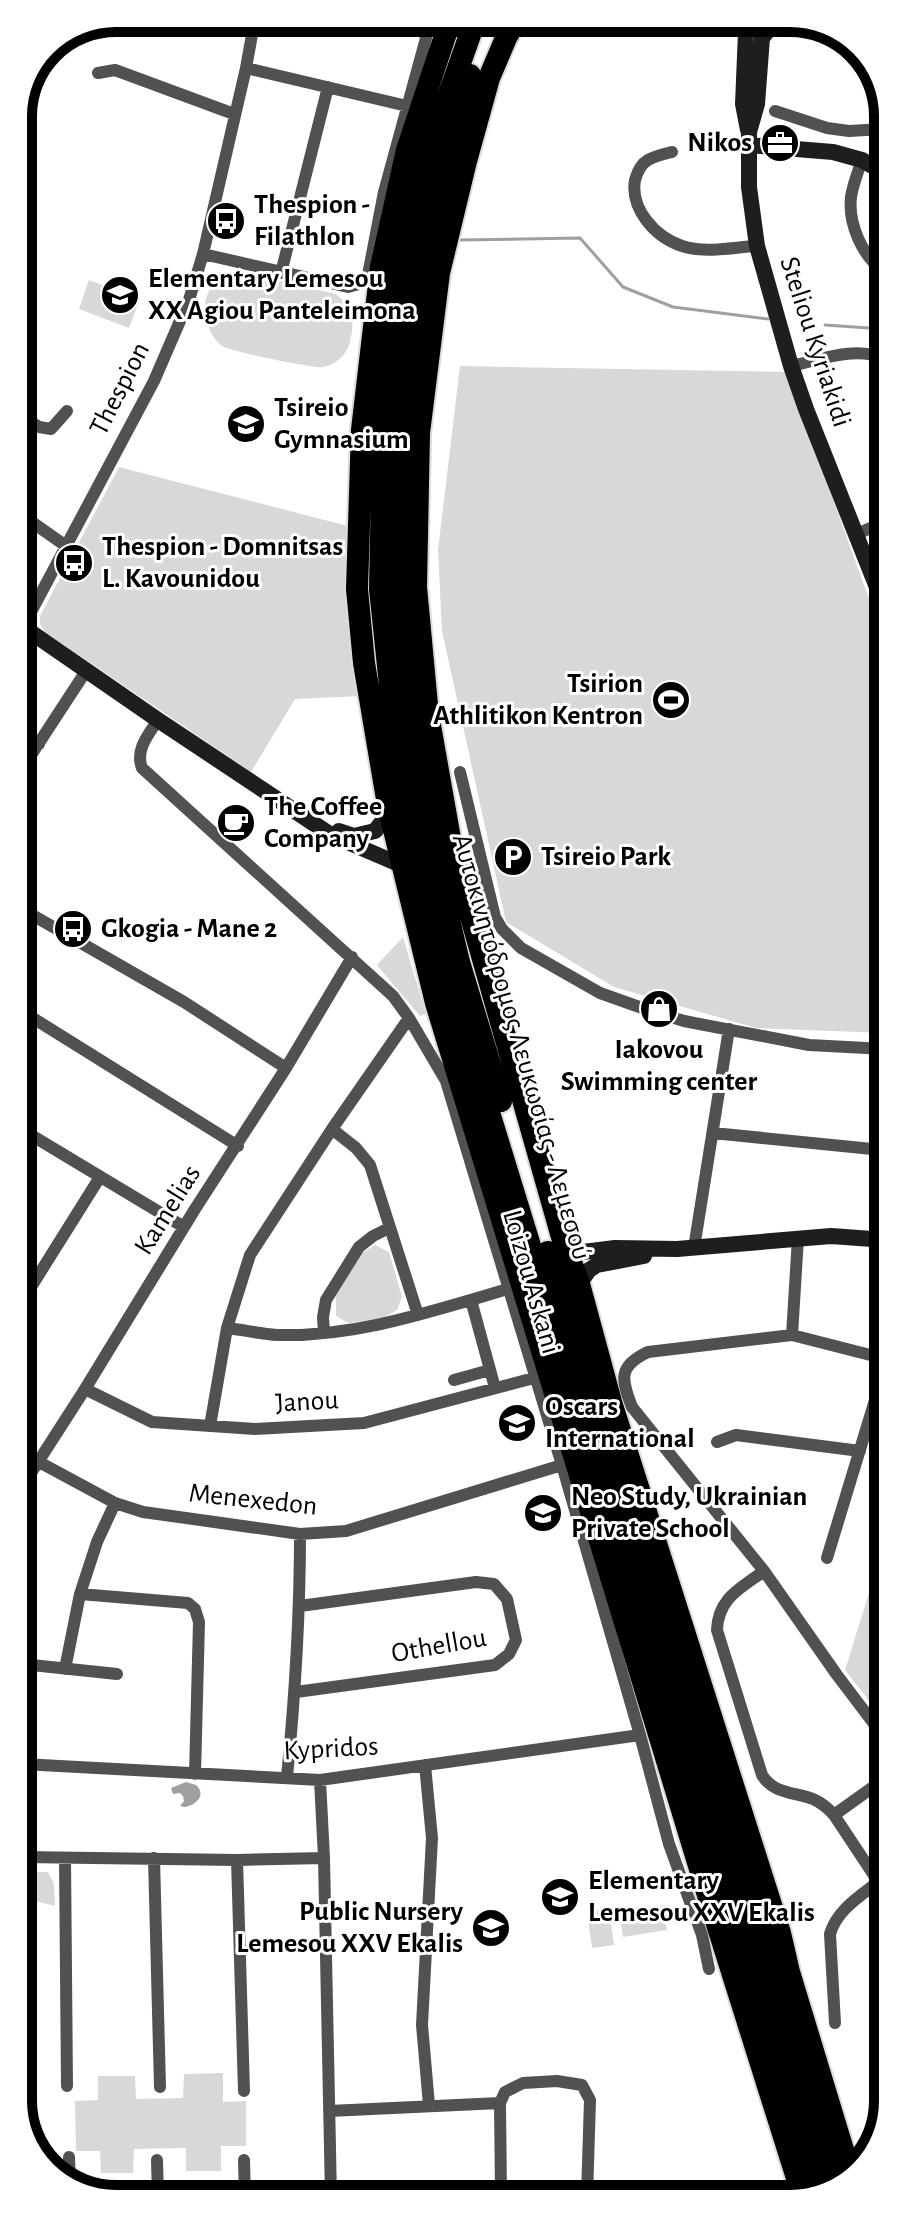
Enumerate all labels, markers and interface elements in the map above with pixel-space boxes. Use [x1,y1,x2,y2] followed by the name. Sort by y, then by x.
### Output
[759,122,801,164] office icon: Nikos
[687,129,752,157] place label: Nikos
[254,191,370,251] place label: Thespion - Filathlon
[205,200,247,242] bus stop icon: Thespion - Filathlon
[774,253,856,431] street label: Steliou Kyriakidi
[148,265,416,325] place label: Elementary Lemesou XX Agiou Panteleimona
[99,274,141,316] school or university icon: Elementary Lemesou XX Agiou Panteleimona
[85,338,155,440] street label: Thespion
[274,394,409,454] place label: Tsireio Gymnasium
[225,403,267,445] school or university icon: Tsireio Gymnasium
[102,533,343,593] place label: Thespion - Domnitsas L. Kavounidou
[53,542,95,584] bus stop icon: Thespion - Domnitsas L. Kavounidou
[433,670,643,730] place label: Tsirion Athlitikon Kentron
[650,679,692,721] sports icon: Tsirion Athlitikon Kentron
[264,793,382,853] place label: The Coffee Company
[215,802,257,844] cafe icon: The Coffee Company
[447,831,595,1263] street label: Αυτοκινητόδρομος Λευκωσίας - Λεμεσού
[492,836,534,878] parking icon: Tsireio Park
[541,843,671,871] place label: Tsireio Park
[52,908,94,950] bus stop icon: Gkogia - Mane 2
[101,915,277,943] place label: Gkogia - Mane 2
[638,988,680,1030] shop icon: Iakovou Swimming center
[561,1036,758,1096] place label: Iakovou Swimming center
[130,1160,206,1260] street label: Kamelias
[497,1207,565,1357] street label: Loizou Askani
[275,1386,339,1418] street label: Janou
[545,1393,695,1453] place label: Oscars International
[496,1402,538,1444] school or university icon: Oscars International
[187,1479,319,1521] street label: Menexedon
[571,1483,807,1543] place label: Neo Study, Ukrainian Private School
[522,1492,564,1534] school or university icon: Neo Study, Ukrainian Private School
[389,1624,489,1668] street label: Othellou
[283,1733,379,1765] street label: Kypridos
[588,1867,815,1927] place label: Elementary Lemesou XXV Ekalis
[539,1876,581,1918] school or university icon: Elementary Lemesou XXV Ekalis
[236,1898,463,1958] place label: Public Nursery Lemesou XXV Ekalis
[470,1907,512,1949] school or university icon: Public Nursery Lemesou XXV Ekalis

